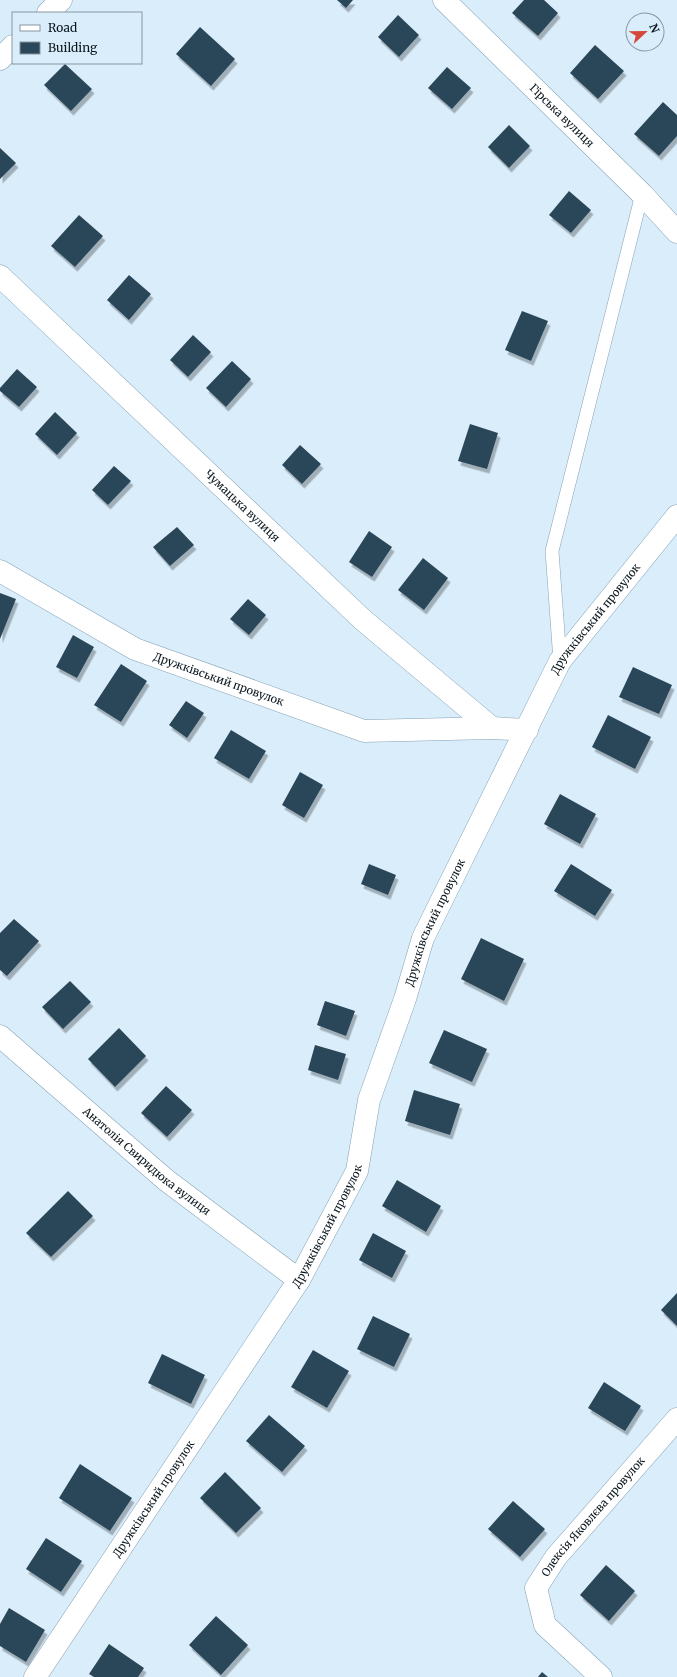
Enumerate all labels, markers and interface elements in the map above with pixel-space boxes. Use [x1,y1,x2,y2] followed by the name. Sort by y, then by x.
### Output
[12,12,142,64] legend
[625,12,665,52] north arrow
[48,20,77,35] text: Road
[646,22,663,35] text: N
[48,40,98,55] text: Building
[527,81,597,151] street label: Гірська вулиця
[202,467,283,545] street label: Чумацька вулиця
[548,560,643,676] street label: Дружківський провулок
[152,649,286,709] street label: Дружківський провулок
[402,856,468,988] street label: Дружківський провулок
[79,1104,214,1218] street label: Анатолія Свиридюка вулиця
[289,1163,365,1290] street label: Дружківський провулок
[110,1438,197,1560] street label: Дружківський провулок
[538,1454,648,1579] street label: Олексія Яковлєва провулок

